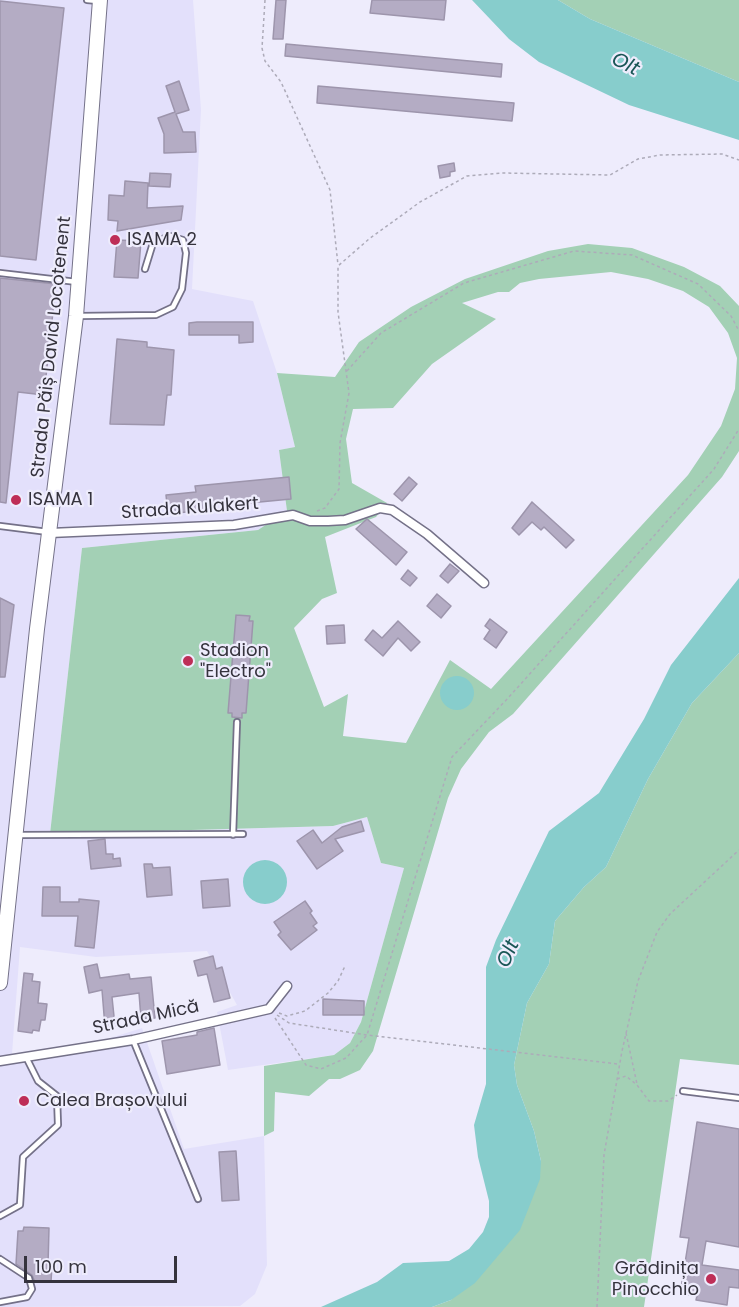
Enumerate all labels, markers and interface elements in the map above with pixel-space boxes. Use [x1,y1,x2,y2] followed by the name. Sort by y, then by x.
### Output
[607,48,643,82] water label: Olt
[28,215,76,479] street label: Strada Păiș David Locotenent
[127,229,197,251] place label: ISAMA 2
[108,233,122,247] marker: ISAMA 2
[28,489,93,511] place label: ISAMA 1
[9,493,23,507] marker: ISAMA 1
[121,493,259,525] street label: Strada Kulakert
[200,640,271,682] place label: Stadion "Electro"
[181,654,195,668] marker: Stadion "Electro"
[492,936,526,972] water label: Olt
[91,996,201,1040] street label: Strada Mică
[36,1090,187,1112] place label: Calea Brașovului
[17,1094,31,1108] marker: Calea Brașovului
[27,1244,180,1282] scale bar
[35,1254,87,1279] text: 100 m
[612,1258,699,1300] place label: Grădinița Pinocchio
[704,1272,718,1286] marker: Grădinița Pinocchio

